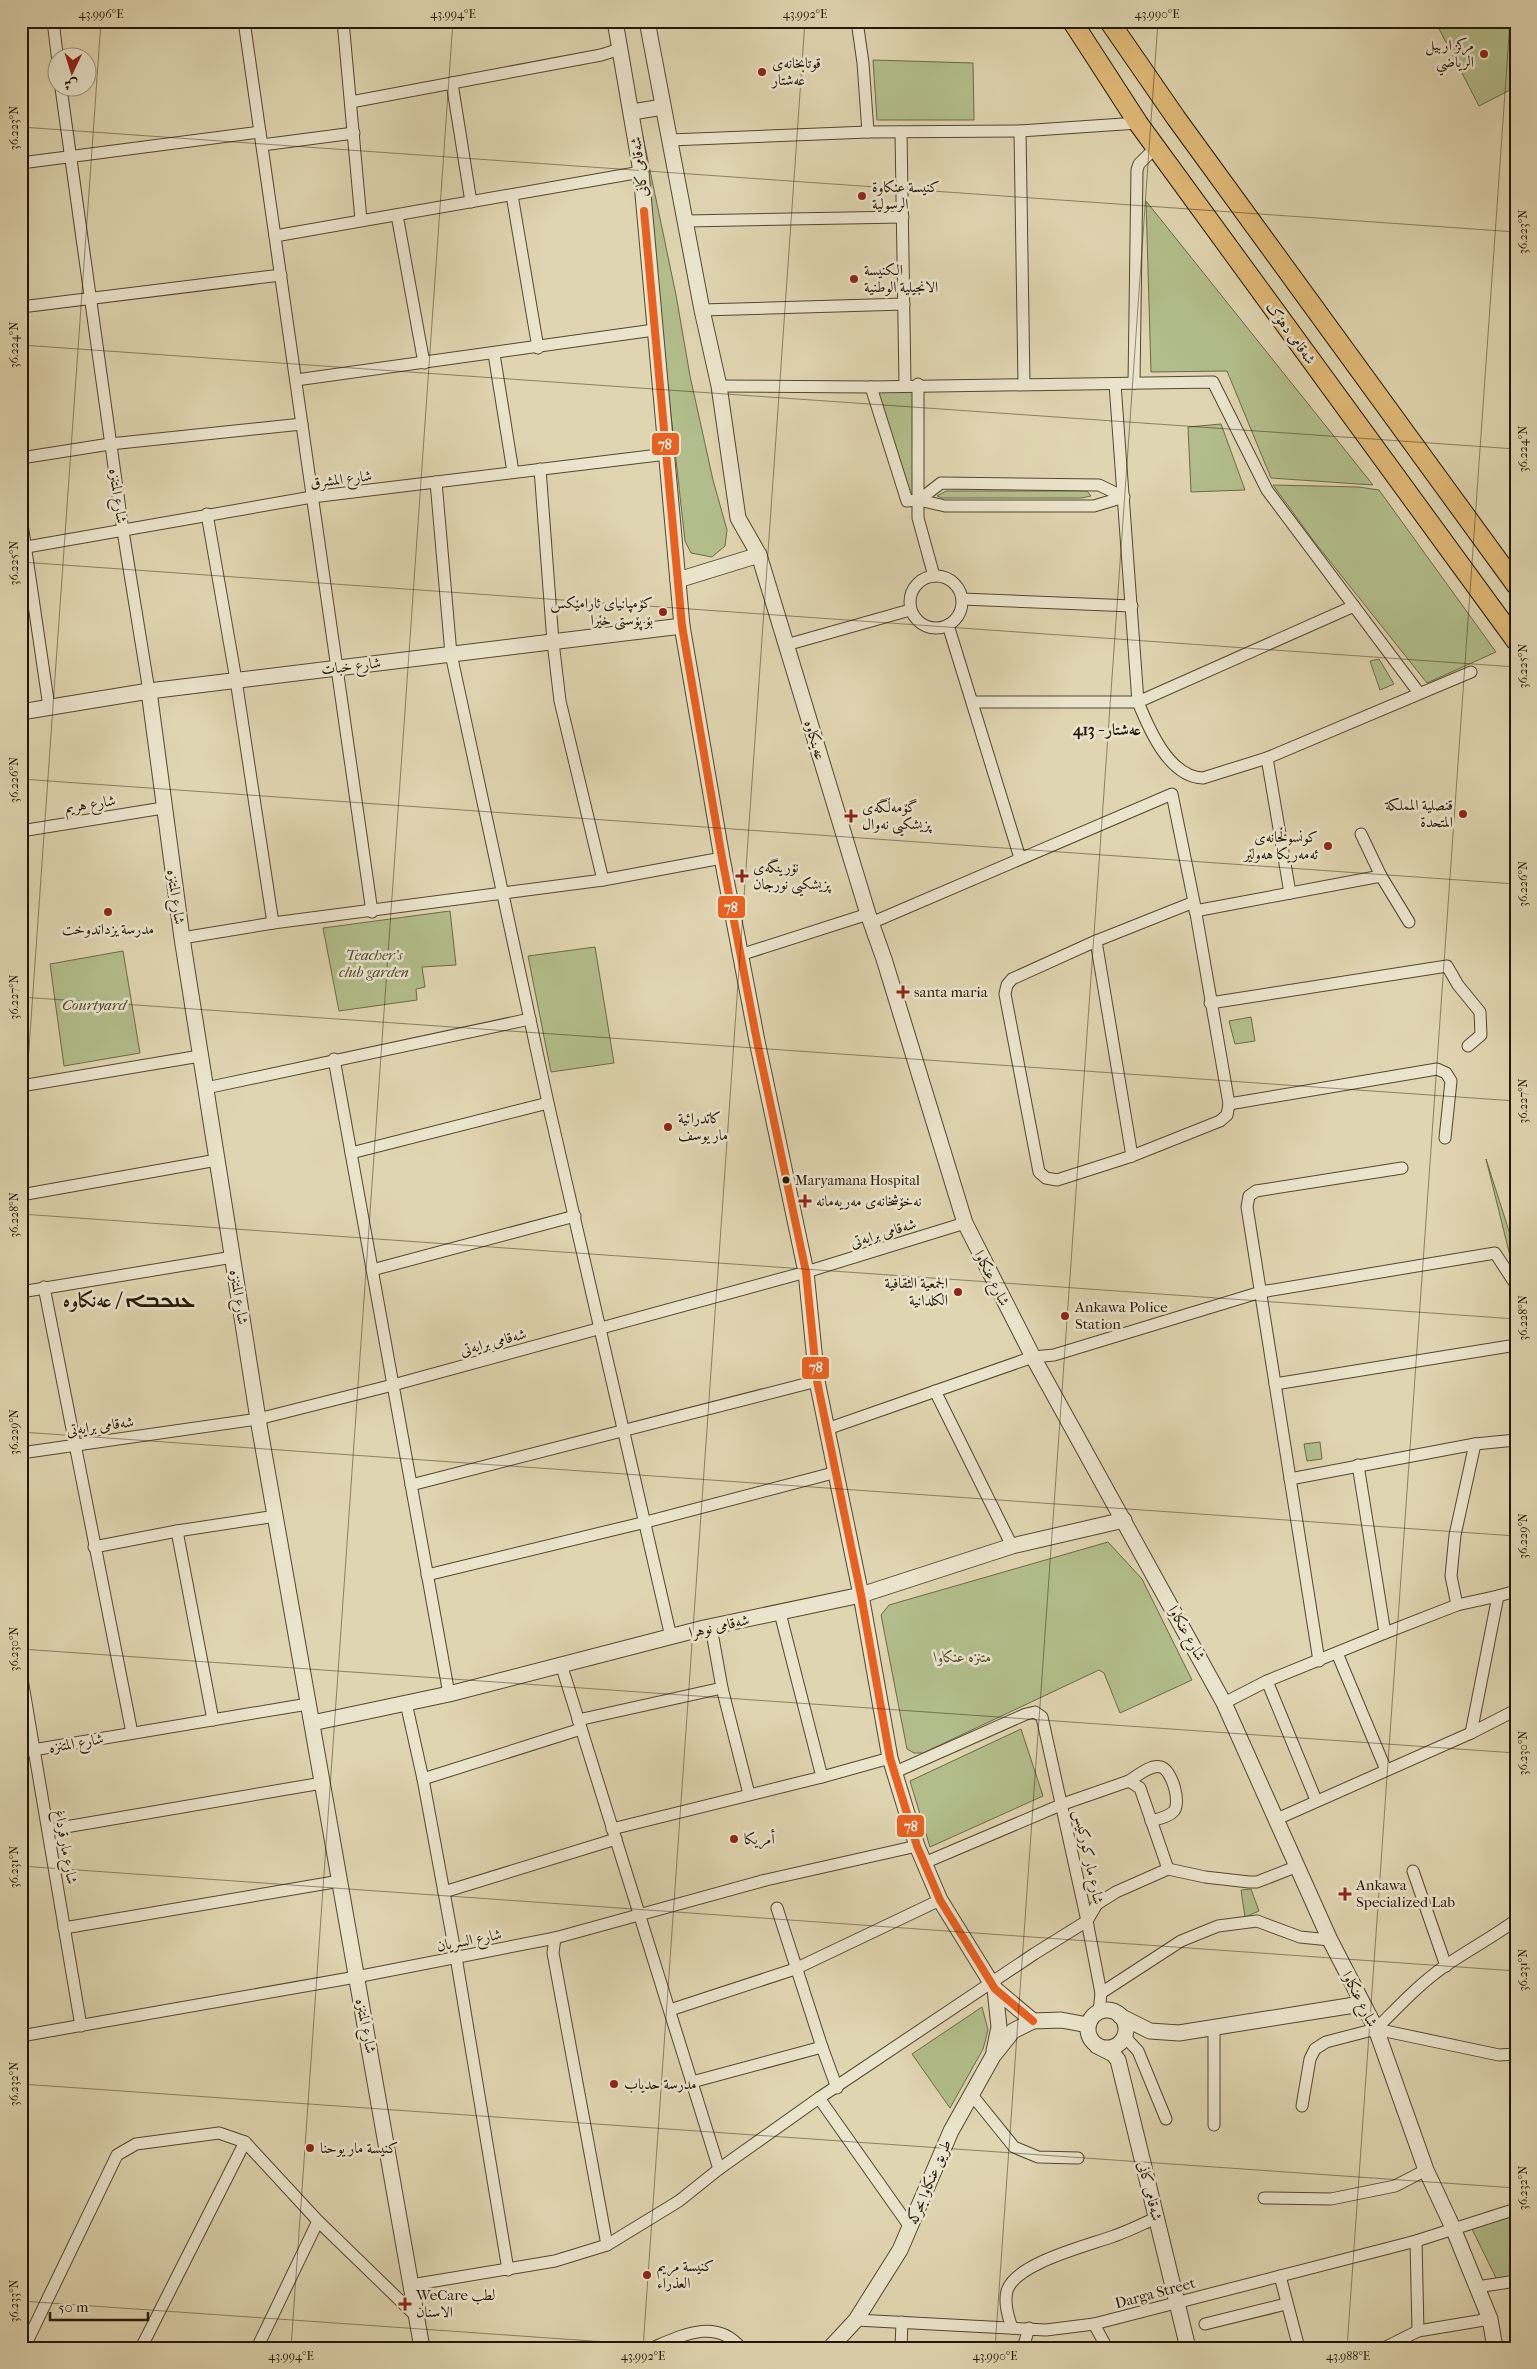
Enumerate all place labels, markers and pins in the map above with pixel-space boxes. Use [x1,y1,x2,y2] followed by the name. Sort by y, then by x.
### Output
[1425,36,1474,76] place label: مركز اربيل الرياضي
[1478,48,1490,60] marker: مركز اربيل الرياضي
[770,54,821,89] place label: قوتابخانەی عەشتار
[756,66,768,78] marker: قوتابخانەی عەشتار
[872,178,940,213] place label: كنيسة عنكاوة الرسولية
[856,190,868,202] marker: كنيسة عنكاوة الرسولية
[864,261,938,296] place label: الكنيسة الانجيلية الوطنية
[848,273,860,285] marker: الكنيسة الانجيلية الوطنية
[550,594,653,631] place label: کۆمپانیای ئارامێکس بۆ پۆستی خێرا
[657,606,669,618] marker: کۆمپانیای ئارامێکس بۆ پۆستی خێرا
[1384,796,1453,831] place label: قنصلية المملكة المتحدة
[862,797,932,837] place label: گۆمەڵگەی پزیشکیی نەوال
[1457,808,1469,820] marker: قنصلية المملكة المتحدة
[844,809,858,823] marker: گۆمەڵگەی پزیشکیی نەوال
[1242,827,1318,863] place label: کونسوڵخانەی ئەمەریکا هەولێر
[1322,840,1334,852] marker: کونسوڵخانەی ئەمەریکا هەولێر
[753,858,831,897] place label: نۆرینگەی پزیشکیی نورجان
[735,869,749,883] marker: نۆرینگەی پزیشکیی نورجان
[102,906,114,918] marker: مدرسة يزداندوخت
[62,920,154,938] place label: مدرسة يزداندوخت
[914,983,989,1001] place label: santa maria
[896,985,910,999] marker: santa maria
[678,1109,728,1144] place label: كاتدرائية مار يوسف
[662,1121,674,1133] marker: كاتدرائية مار يوسف
[795,1172,920,1189] place label: Maryamana Hospital
[781,1175,791,1185] marker: Maryamana Hospital
[816,1192,922,1210] place label: نەخۆشخانەی مەریەمانە
[798,1194,812,1208] marker: نەخۆشخانەی مەریەمانە
[885,1274,948,1309] place label: الجمعية الثقافية الكلدانية
[952,1286,964,1298] marker: الجمعية الثقافية الكلدانية
[1074,1298,1168,1333] place label: Ankawa Police Station
[1059,1310,1071,1322] marker: Ankawa Police Station
[744,1828,775,1850] place label: أمريكا
[728,1833,740,1845] marker: أمريكا
[1355,1876,1455,1911] place label: Ankawa Specialized Lab
[1338,1887,1352,1901] marker: Ankawa Specialized Lab
[624,2075,697,2093] place label: مدرسة حدياب
[608,2078,620,2090] marker: مدرسة حدياب
[320,2139,398,2157] place label: كنيسة مار يوحنا
[304,2142,316,2154] marker: كنيسة مار يوحنا
[657,2257,714,2292] place label: كنيسة مريم العذراء
[641,2269,653,2281] marker: كنيسة مريم العذراء
[415,2286,495,2321] place label: WeCare لطب الاسنان
[398,2297,412,2311] marker: WeCare لطب الاسنان

